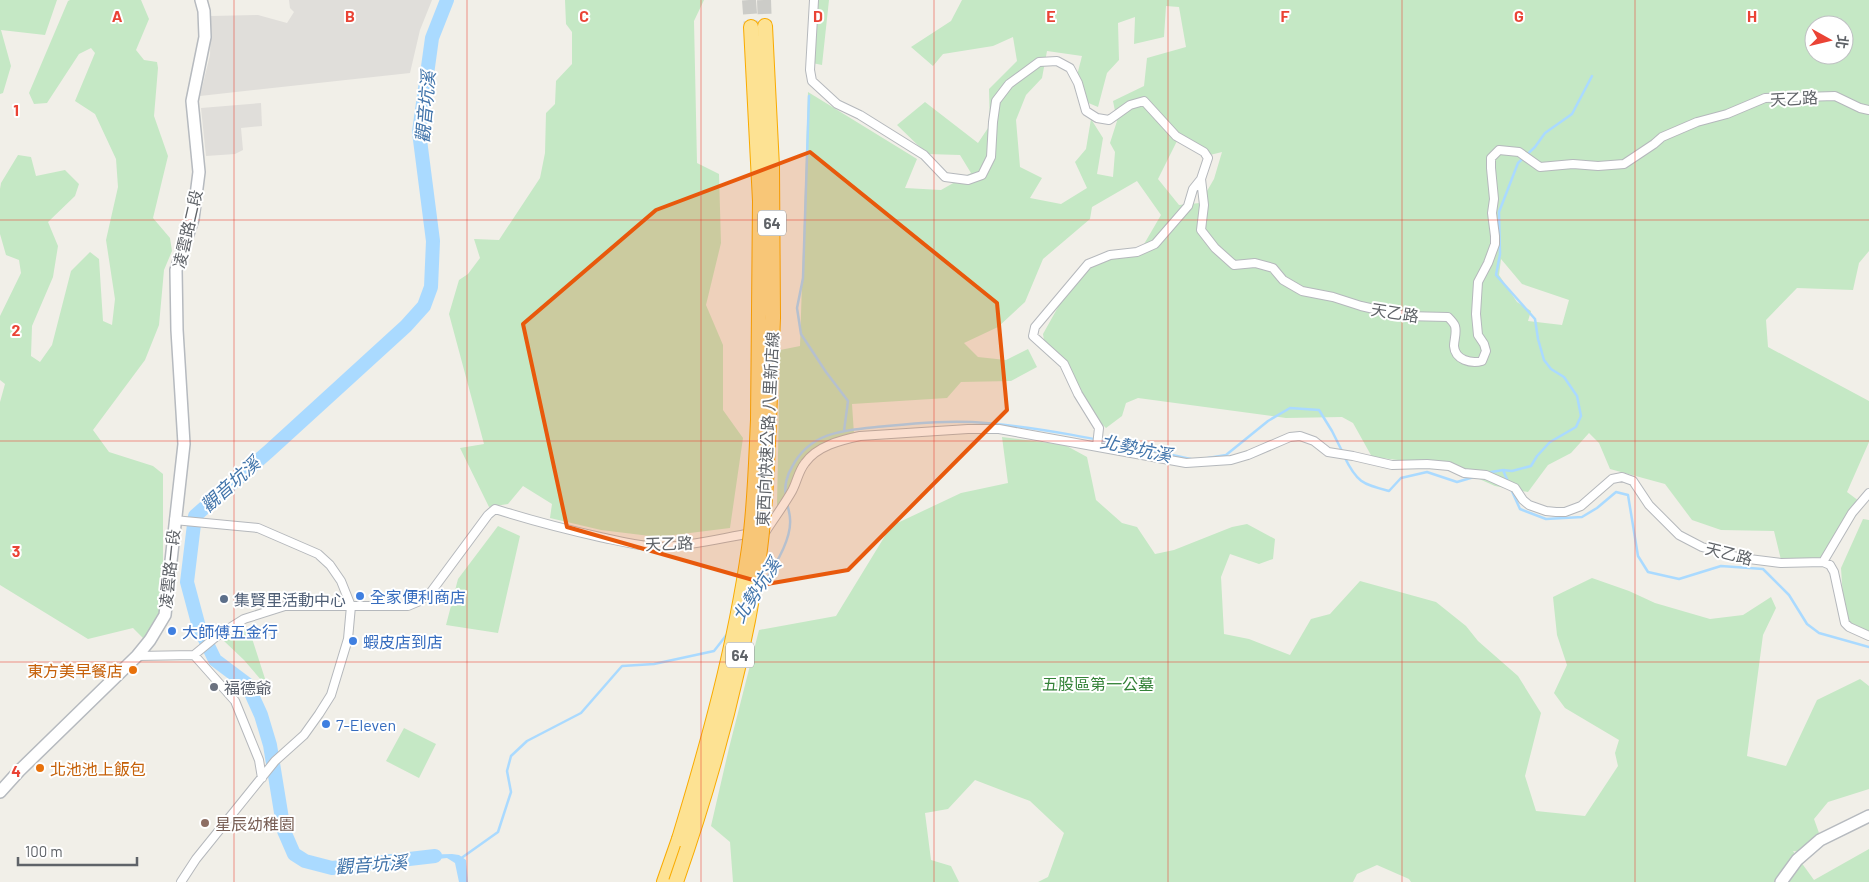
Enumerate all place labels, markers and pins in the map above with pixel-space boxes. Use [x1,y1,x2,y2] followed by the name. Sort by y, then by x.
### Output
[370,587,466,606] place label: 全家便利商店
[234,590,346,609] place label: 集賢里活動中心
[354,590,366,602] marker: 全家便利商店
[218,593,230,605] marker: 集賢里活動中心
[182,622,278,641] place label: 大師傅五金行
[166,625,178,637] marker: 大師傅五金行
[363,632,443,651] place label: 蝦皮店到店
[347,635,359,647] marker: 蝦皮店到店
[27,661,123,680] place label: 東方美早餐店
[127,664,139,676] marker: 東方美早餐店
[224,678,272,697] place label: 福德爺
[208,681,220,693] marker: 福德爺
[336,715,396,734] place label: 7-Eleven
[320,718,332,730] marker: 7-Eleven
[50,759,146,778] place label: 北池池上飯包
[34,762,46,774] marker: 北池池上飯包
[215,814,295,833] place label: 星辰幼稚園
[199,817,211,829] marker: 星辰幼稚園

